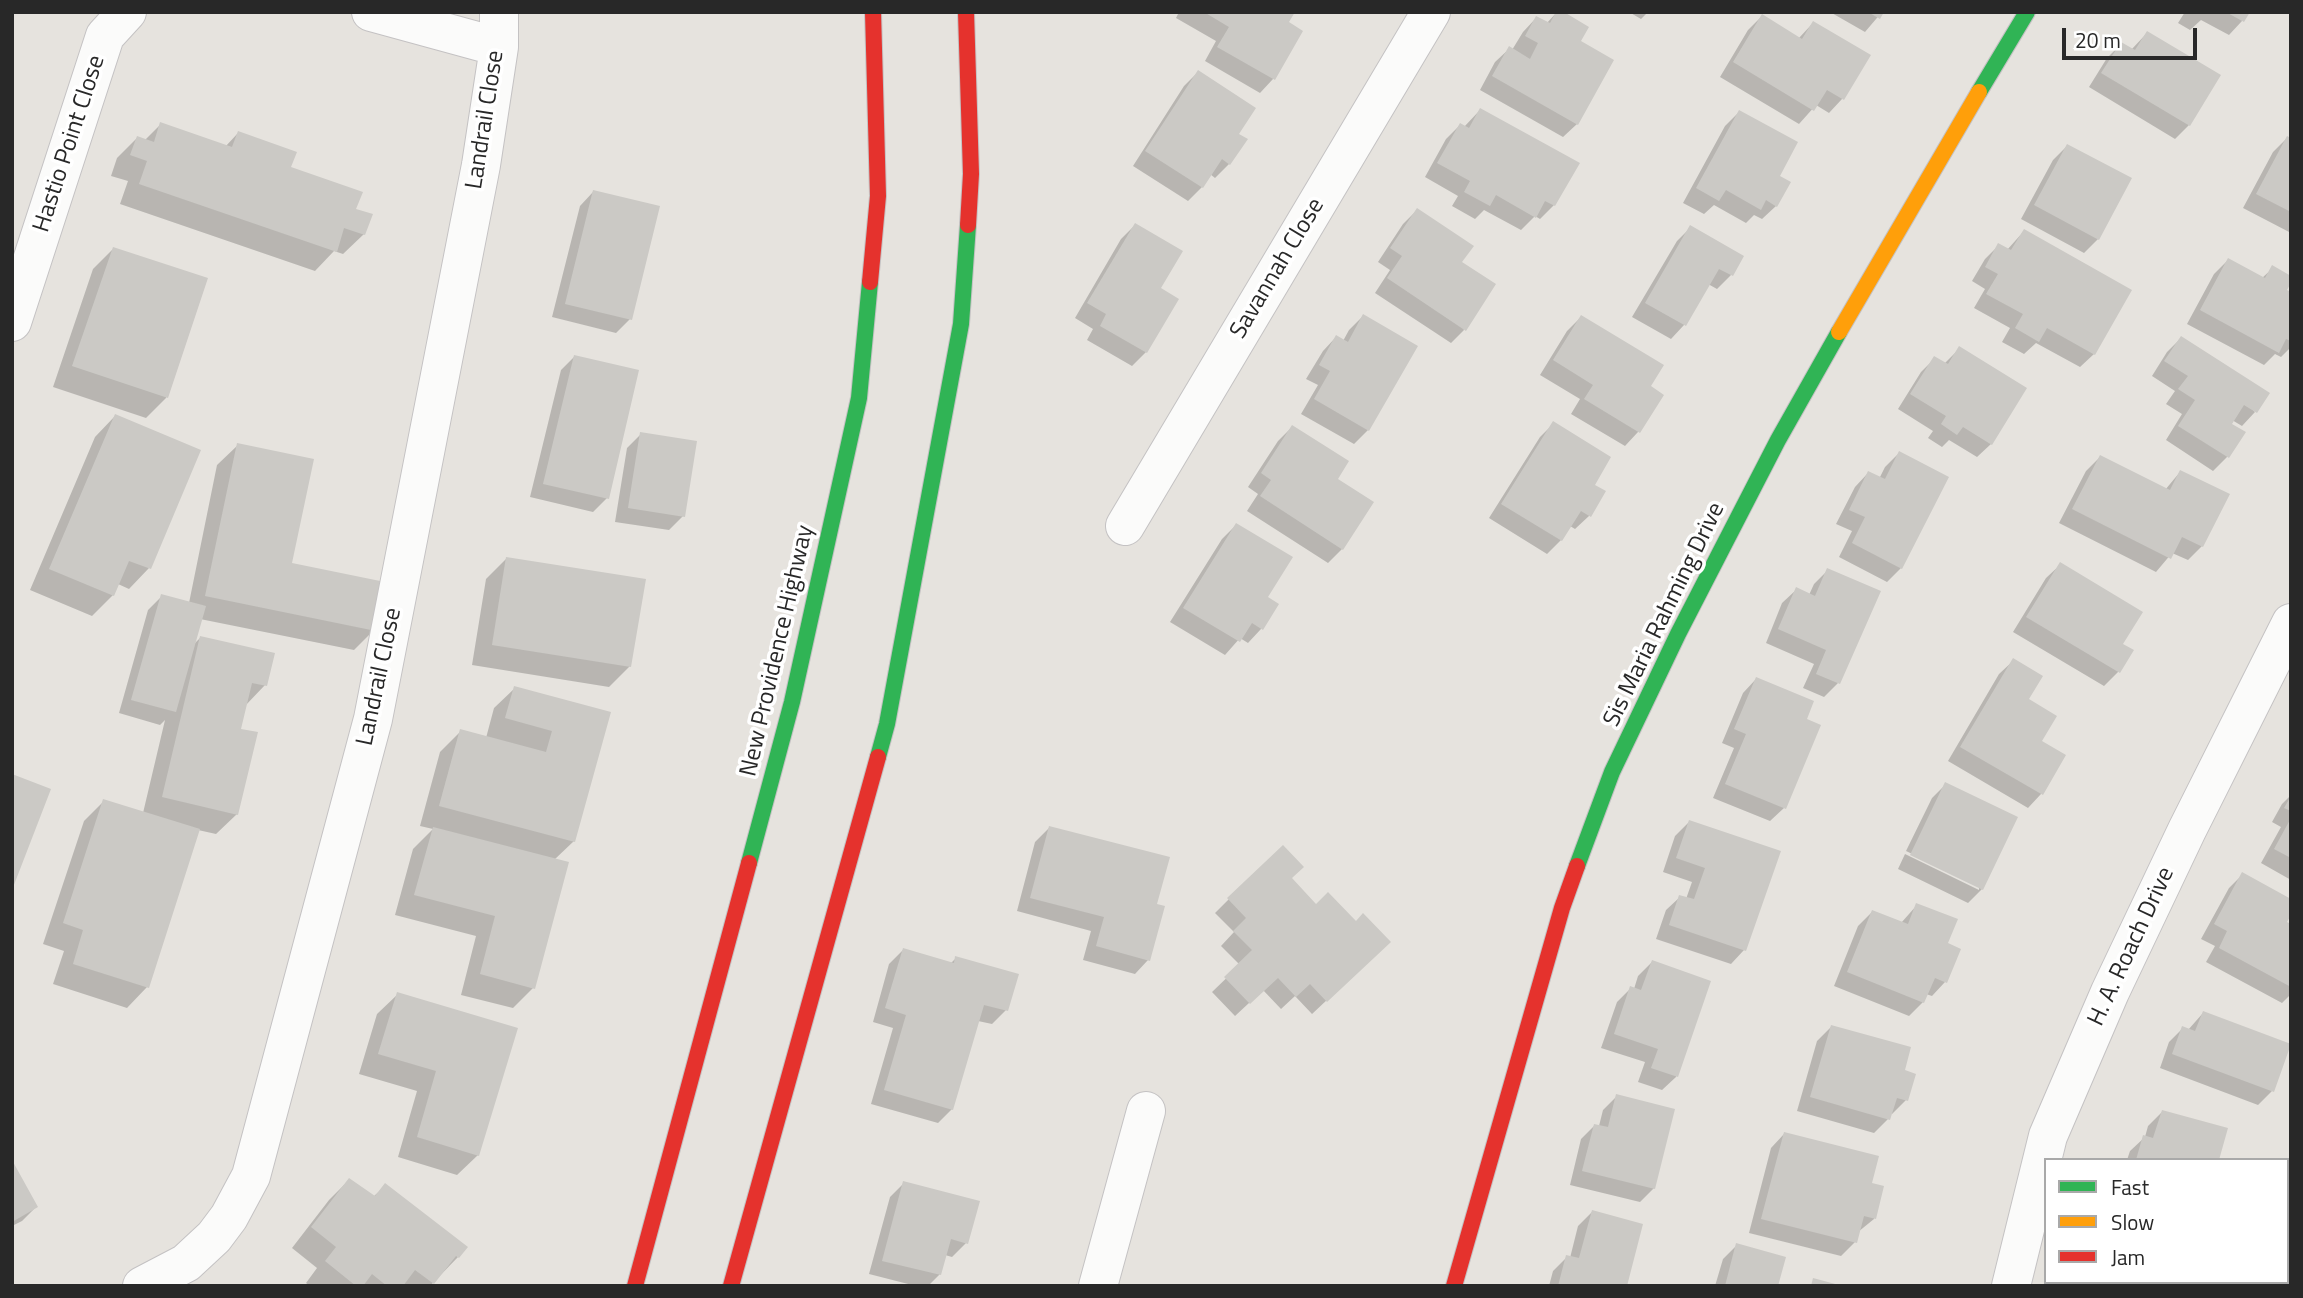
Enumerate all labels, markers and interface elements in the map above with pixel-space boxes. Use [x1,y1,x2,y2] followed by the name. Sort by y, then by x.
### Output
[2065,14,2200,58] scale bar
[2075,24,2121,56] text: 20 m
[461,49,511,191] street label: Landrail Close
[28,52,112,236] street label: Hastio Point Close
[1225,194,1331,344] street label: Savannah Close
[1598,498,1732,732] street label: Sis Maria Rahming Drive
[735,523,821,779] street label: New Providence Highway
[351,606,409,748] street label: Landrail Close
[2083,863,2181,1031] street label: H. A. Roach Drive
[2044,1158,2289,1284] legend
[2111,1171,2149,1203] text: Fast
[2111,1206,2154,1238] text: Slow
[2111,1241,2145,1273] text: Jam

